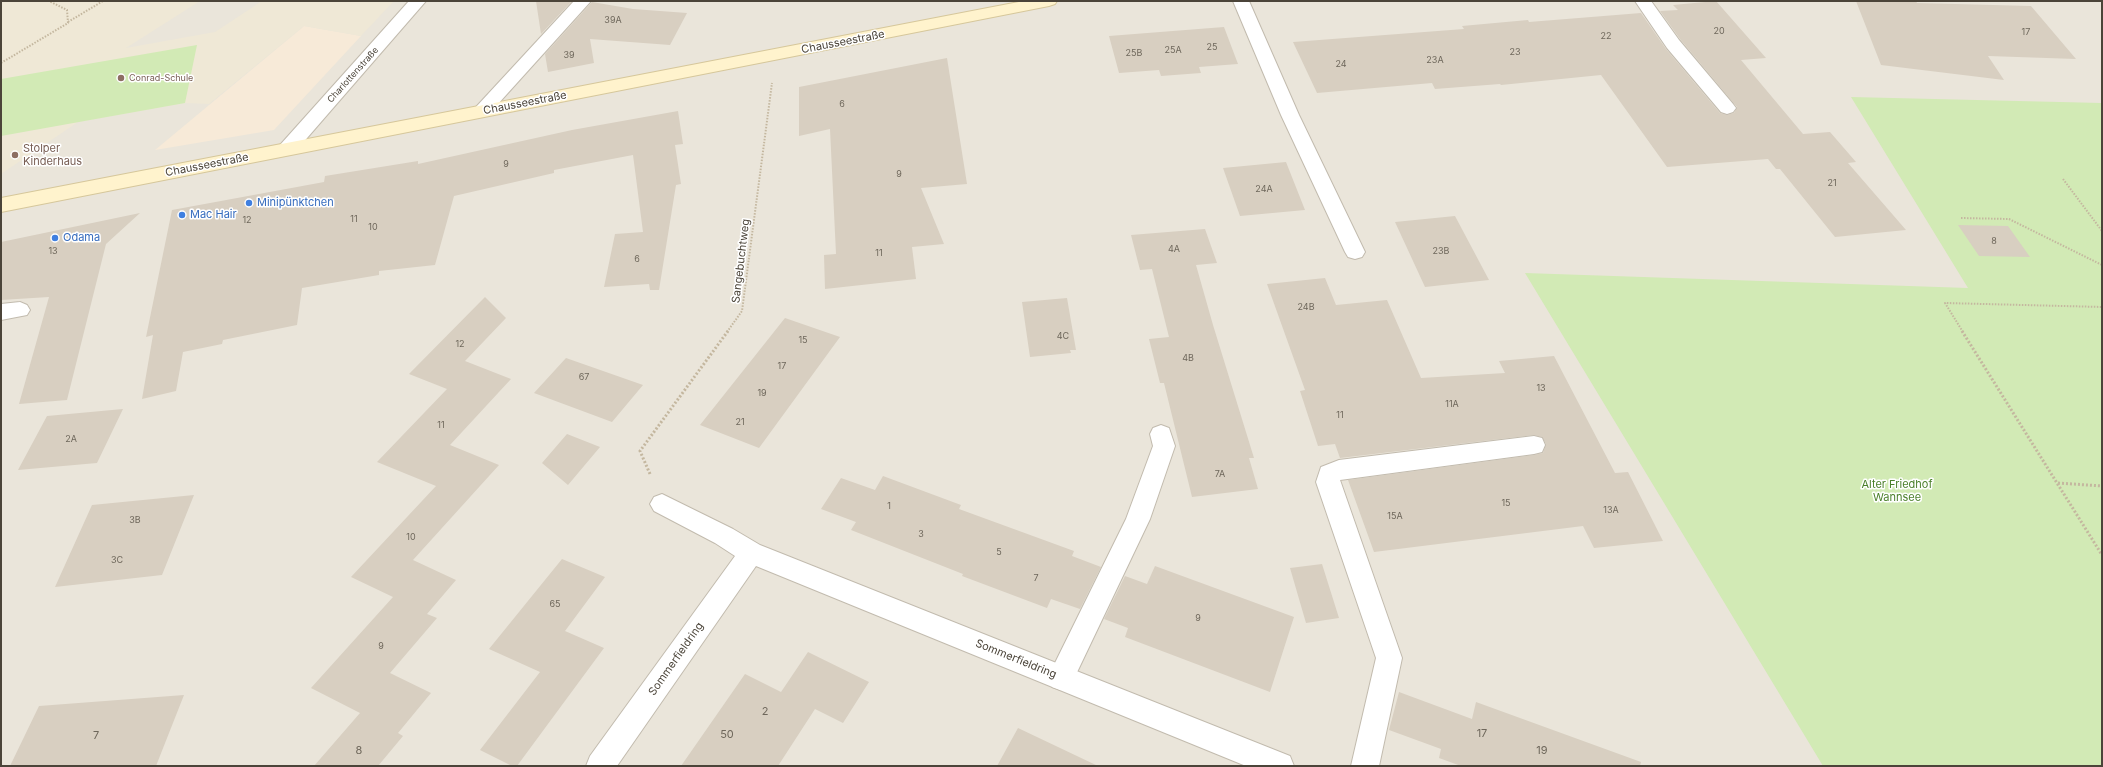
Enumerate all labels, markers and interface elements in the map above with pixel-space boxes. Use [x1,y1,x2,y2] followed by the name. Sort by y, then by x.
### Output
[604,15,622,25] house number: 39A
[1713,26,1725,36] house number: 20
[800,27,886,57] street label: Chausseestraße
[2022,27,2030,37] house number: 17
[1601,31,1611,41] house number: 22
[1207,42,1217,52] house number: 25
[325,45,381,105] street label: Charlottenstraße
[1164,45,1182,55] house number: 25A
[1509,47,1521,57] house number: 23
[1126,48,1142,58] house number: 25B
[563,50,575,60] house number: 39
[1426,55,1444,65] house number: 23A
[1335,59,1347,69] house number: 24
[116,73,126,83] marker: Conrad-Schule
[129,73,193,83] place label: Conrad-Schule
[482,88,568,118] street label: Chausseestraße
[839,99,845,109] house number: 6
[23,142,82,168] place label: Stolper Kinderhaus
[10,150,20,160] marker: Stolper Kinderhaus
[164,150,250,180] street label: Chausseestraße
[503,159,509,169] house number: 9
[896,169,902,179] house number: 9
[1827,178,1837,188] house number: 21
[1255,184,1273,194] house number: 24A
[257,196,334,210] place label: Minipünktchen
[244,198,254,208] marker: Minipünktchen
[190,208,237,222] place label: Mac Hair
[177,210,187,220] marker: Mac Hair
[350,214,358,224] house number: 11
[242,215,252,225] house number: 12
[729,218,753,304] street label: Sangebuchtweg
[368,222,378,232] house number: 10
[63,231,100,245] place label: Odama
[50,233,60,243] marker: Odama
[1991,236,1997,246] house number: 8
[1168,244,1180,254] house number: 4A
[48,246,58,256] house number: 13
[1433,246,1449,256] house number: 23B
[875,248,883,258] house number: 11
[634,254,640,264] house number: 6
[1297,302,1315,312] house number: 24B
[1057,331,1069,341] house number: 4C
[798,335,808,345] house number: 15
[455,339,465,349] house number: 12
[1182,353,1194,363] house number: 4B
[778,361,786,371] house number: 17
[579,372,589,382] house number: 67
[1536,383,1546,393] house number: 13
[757,388,767,398] house number: 19
[1445,399,1459,409] house number: 11A
[1336,410,1344,420] house number: 11
[735,417,745,427] house number: 21
[437,420,445,430] house number: 11
[65,434,77,444] house number: 2A
[1215,469,1225,479] house number: 7A
[1861,478,1933,504] park label: Alter Friedhof Wannsee
[1501,498,1511,508] house number: 15
[887,501,891,511] house number: 1
[1603,505,1619,515] house number: 13A
[1387,511,1403,521] house number: 15A
[129,515,141,525] house number: 3B
[918,529,924,539] house number: 3
[406,532,416,542] house number: 10
[996,547,1002,557] house number: 5
[111,555,123,565] house number: 3C
[1033,573,1039,583] house number: 7
[549,599,561,609] house number: 65
[1195,613,1201,623] house number: 9
[646,620,706,698] street label: Sommerfieldring
[973,637,1059,681] street label: Sommerfieldring
[378,641,384,651] house number: 9
[762,705,768,719] house number: 2
[1477,727,1487,741] house number: 17
[720,728,734,742] house number: 50
[93,729,99,743] house number: 7
[356,744,362,758] house number: 8
[1536,744,1548,758] house number: 19

